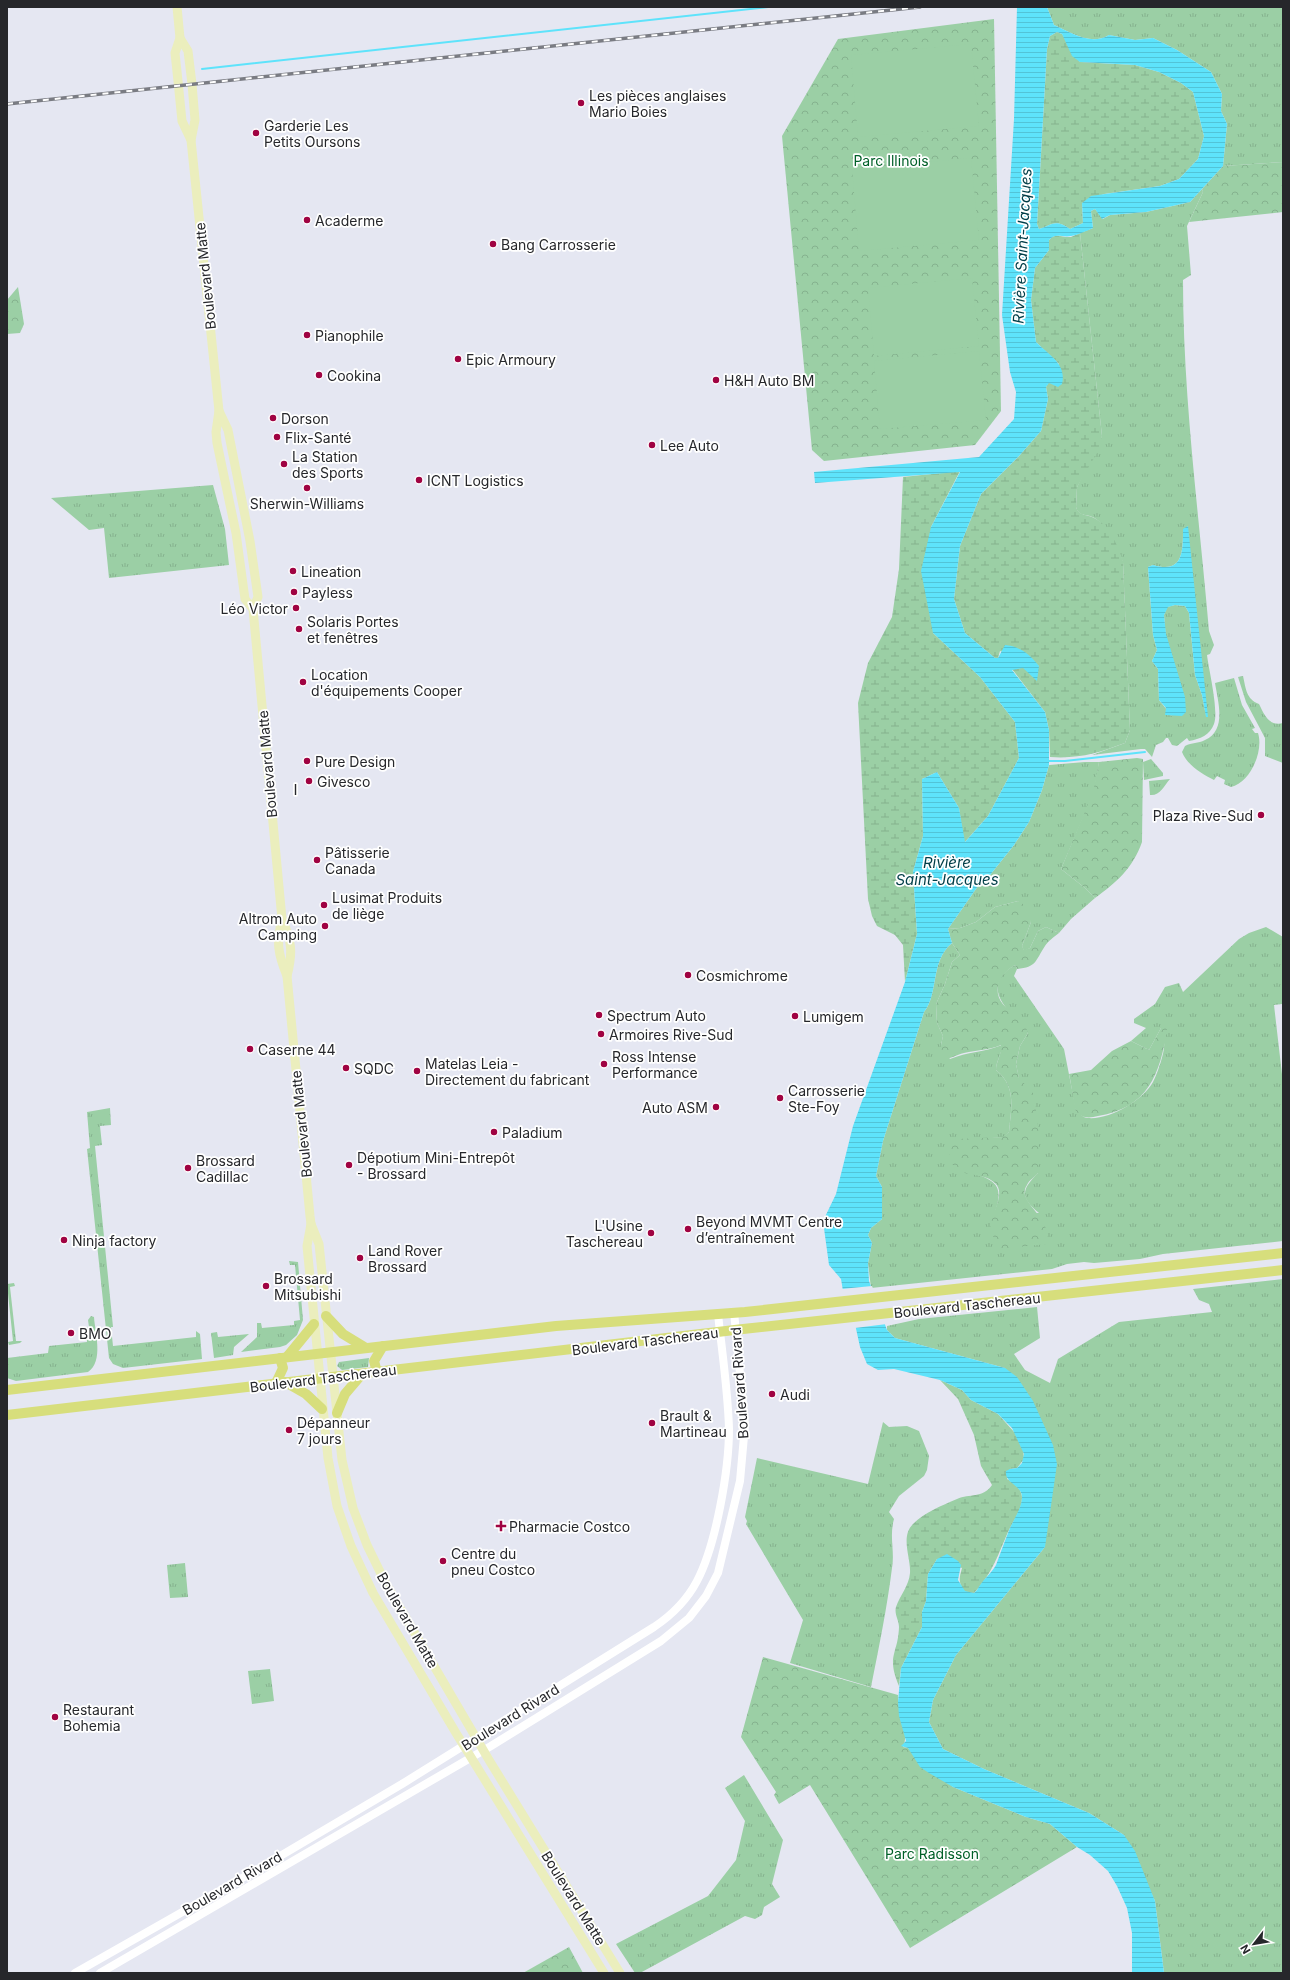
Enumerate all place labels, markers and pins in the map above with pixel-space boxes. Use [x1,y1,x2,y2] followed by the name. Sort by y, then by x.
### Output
[589,87,726,120] place label: Les pièces anglaises Mario Boies
[576,98,586,108] marker: Les pièces anglaises Mario Boies
[264,117,360,150] place label: Garderie Les Petits Oursons
[251,128,261,138] marker: Garderie Les Petits Oursons
[315,212,383,229] place label: Acaderme
[302,215,312,225] marker: Acaderme
[501,236,616,253] place label: Bang Carrosserie
[488,239,498,249] marker: Bang Carrosserie
[315,327,384,344] place label: Pianophile
[302,330,312,340] marker: Pianophile
[466,351,556,368] place label: Epic Armoury
[453,354,463,364] marker: Epic Armoury
[327,367,381,384] place label: Cookina
[314,370,324,380] marker: Cookina
[724,372,814,389] place label: H&H Auto BM
[711,375,721,385] marker: H&H Auto BM
[281,410,329,427] place label: Dorson
[268,413,278,423] marker: Dorson
[285,429,352,446] place label: Flix-Santé
[272,432,282,442] marker: Flix-Santé
[660,437,719,454] place label: Lee Auto
[647,440,657,450] marker: Lee Auto
[292,448,363,481] place label: La Station des Sports
[279,459,289,469] marker: La Station des Sports
[427,472,524,489] place label: ICNT Logistics
[414,475,424,485] marker: ICNT Logistics
[302,483,312,493] marker: Sherwin-Williams
[250,495,364,512] place label: Sherwin-Williams
[301,563,361,580] place label: Lineation
[288,566,298,576] marker: Lineation
[302,584,353,601] place label: Payless
[289,587,299,597] marker: Payless
[220,600,288,617] place label: Léo Victor
[291,603,301,613] marker: Léo Victor
[307,613,399,646] place label: Solaris Portes et fenêtres
[294,624,304,634] marker: Solaris Portes et fenêtres
[311,666,462,699] place label: Location d'équipements Cooper
[298,677,308,687] marker: Location d'équipements Cooper
[315,753,395,770] place label: Pure Design
[302,756,312,766] marker: Pure Design
[317,773,370,790] place label: Givesco
[304,776,314,786] marker: Givesco
[1153,807,1253,824] place label: Plaza Rive-Sud
[1256,810,1266,820] marker: Plaza Rive-Sud
[325,844,390,877] place label: Pâtisserie Canada
[312,855,322,865] marker: Pâtisserie Canada
[332,889,442,922] place label: Lusimat Produits de liège
[319,900,329,910] marker: Lusimat Produits de liège
[239,910,317,943] place label: Altrom Auto Camping
[320,921,330,931] marker: Altrom Auto Camping
[696,967,788,984] place label: Cosmichrome
[683,970,693,980] marker: Cosmichrome
[607,1007,706,1024] place label: Spectrum Auto
[803,1008,864,1025] place label: Lumigem
[594,1010,604,1020] marker: Spectrum Auto
[790,1011,800,1021] marker: Lumigem
[609,1026,733,1043] place label: Armoires Rive-Sud
[596,1029,606,1039] marker: Armoires Rive-Sud
[258,1041,336,1058] place label: Caserne 44
[245,1044,255,1054] marker: Caserne 44
[612,1048,698,1081] place label: Ross Intense Performance
[425,1055,590,1088] place label: Matelas Leia - Directement du fabricant
[599,1059,609,1069] marker: Ross Intense Performance
[354,1060,394,1077] place label: SQDC
[341,1063,351,1073] marker: SQDC
[412,1066,422,1076] marker: Matelas Leia - Directement du fabricant
[788,1082,865,1115] place label: Carrosserie Ste-Foy
[775,1093,785,1103] marker: Carrosserie Ste-Foy
[642,1099,708,1116] place label: Auto ASM
[711,1102,721,1112] marker: Auto ASM
[502,1124,563,1141] place label: Paladium
[489,1127,499,1137] marker: Paladium
[357,1149,515,1182] place label: Dépotium Mini-Entrepôt - Brossard
[196,1152,255,1185] place label: Brossard Cadillac
[344,1160,354,1170] marker: Dépotium Mini-Entrepôt - Brossard
[183,1163,193,1173] marker: Brossard Cadillac
[696,1213,842,1246] place label: Beyond MVMT Centre d’entraînement
[566,1217,643,1250] place label: L'Usine Taschereau
[683,1224,693,1234] marker: Beyond MVMT Centre d’entraînement
[646,1228,656,1238] marker: L'Usine Taschereau
[72,1232,157,1249] place label: Ninja factory
[59,1235,69,1245] marker: Ninja factory
[368,1242,443,1275] place label: Land Rover Brossard
[355,1253,365,1263] marker: Land Rover Brossard
[274,1270,341,1303] place label: Brossard Mitsubishi
[261,1281,271,1291] marker: Brossard Mitsubishi
[79,1325,112,1342] place label: BMO
[66,1328,76,1338] marker: BMO
[780,1386,810,1403] place label: Audi
[767,1389,777,1399] marker: Audi
[660,1407,727,1440] place label: Brault & Martineau
[297,1414,370,1447] place label: Dépanneur 7 jours
[647,1418,657,1428] marker: Brault & Martineau
[284,1425,294,1435] marker: Dépanneur 7 jours
[509,1518,630,1535] place label: Pharmacie Costco
[496,1521,506,1531] marker: Pharmacie Costco
[451,1545,535,1578] place label: Centre du pneu Costco
[438,1556,448,1566] marker: Centre du pneu Costco
[63,1701,135,1734] place label: Restaurant Bohemia
[50,1712,60,1722] marker: Restaurant Bohemia

